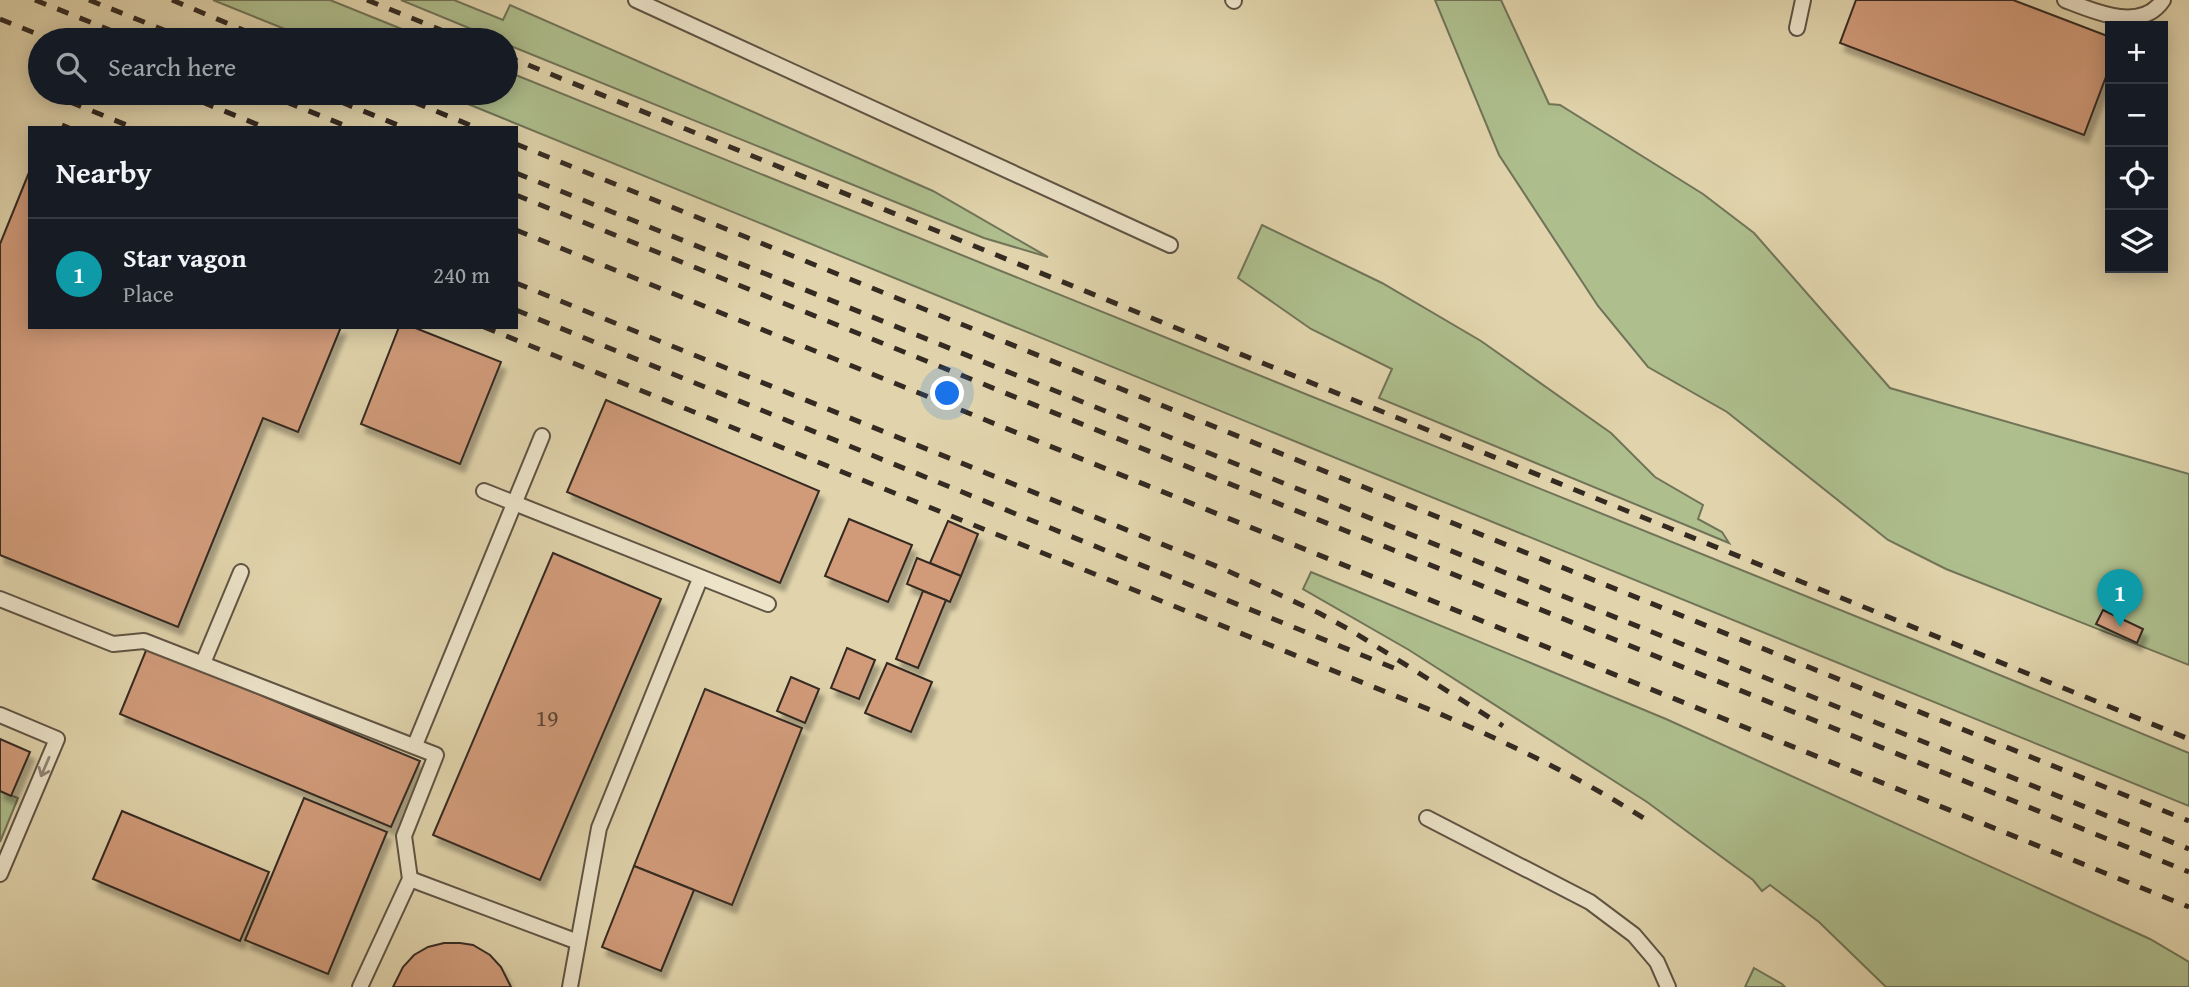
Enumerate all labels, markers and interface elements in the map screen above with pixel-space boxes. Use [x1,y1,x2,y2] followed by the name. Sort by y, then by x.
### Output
[2105,21,2168,273] map controls
[2105,21,2168,84] button: +
[28,28,518,105] search box
[108,47,236,86] text: Search here
[52,48,90,86] icon: search
[2105,84,2168,147] button: −
[2105,147,2168,210] button: locate
[56,150,152,194] text: Nearby
[2105,210,2168,273] button: layers
[123,238,247,277] text: Star vagon
[73,258,85,291] text: 1
[433,258,490,291] text: 240 m
[123,277,174,310] text: Place
[930,376,964,410] your location
[2097,569,2143,627] pin: 1
[535,700,559,735] house number: 19
[38,756,51,778] one-way arrow

